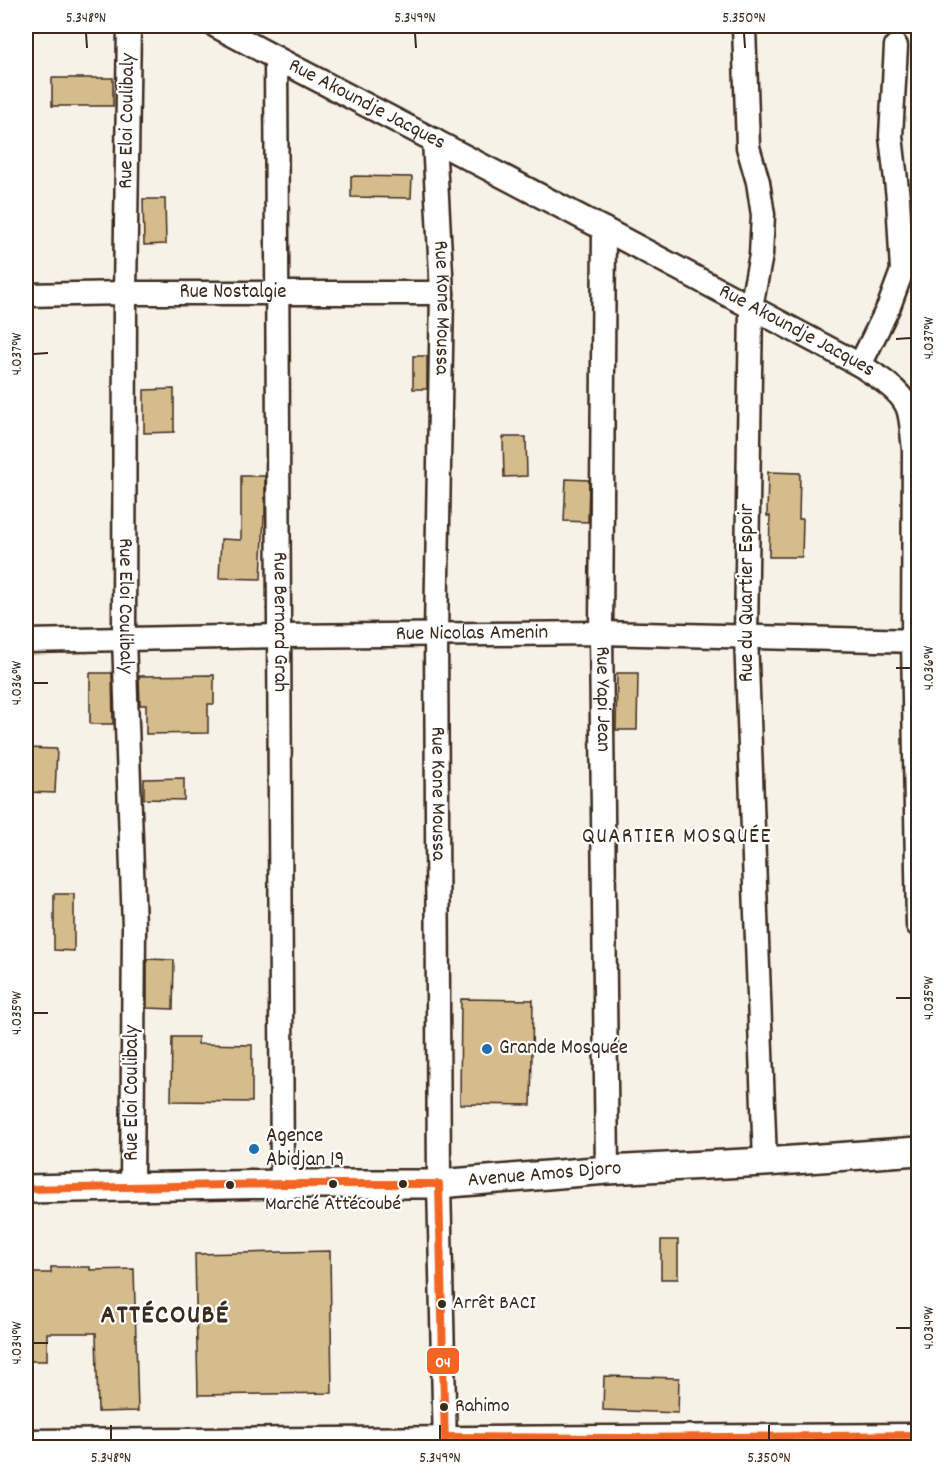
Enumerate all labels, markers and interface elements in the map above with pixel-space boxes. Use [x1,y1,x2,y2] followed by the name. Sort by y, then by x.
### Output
[66,8,106,30] text: 5.348°N
[394,8,436,30] text: 5.349°N
[722,8,766,30] text: 5.350°N
[112,52,144,189] street label: Rue Eloi Coulibaly
[283,52,450,159] street label: Rue Akoundje Jacques
[424,240,457,376] street label: Rue Kone Moussa
[713,277,881,386] street label: Rue Akoundje Jacques
[180,278,286,308] street label: Rue Nostalgie
[919,316,941,359] text: 4.037°W
[7,332,29,375] text: 4.037°W
[733,504,763,682] street label: Rue du Quartier Espoir
[109,538,140,675] street label: Rue Eloi Coulibaly
[264,552,294,692] street label: Rue Bernard Grah
[396,618,548,650] street label: Rue Nicolas Amenin
[919,645,941,690] text: 4.036°W
[586,646,617,752] street label: Rue Yapi Jean
[7,660,29,705] text: 4.036°W
[422,726,452,862] street label: Rue Kone Moussa
[582,822,772,853] district label: QUARTIER MOSQUÉE
[919,976,941,1020] text: 4.035°W
[7,991,29,1035] text: 4.035°W
[118,1025,148,1161] street label: Rue Eloi Coulibaly
[499,1034,628,1064] place label: Grande Mosquée
[480,1042,494,1056] marker: Grande Mosquée
[266,1122,344,1176] place label: Agence Abidjan 19
[247,1142,261,1156] marker: Agence Abidjan 19
[467,1154,622,1197] street label: Avenue Amos Djoro
[327,1178,339,1190] marker: Marché Attécoubé
[397,1178,409,1190] unlabelled marker
[224,1179,236,1191] unlabelled marker
[265,1191,401,1219] place label: Marché Attécoubé
[453,1290,536,1318] place label: Arrêt BACI
[100,1297,230,1336] district label: ATTÉCOUBÉ
[436,1298,448,1310] marker: Arrêt BACI
[919,1306,941,1350] text: 4.034°W
[7,1321,29,1365] text: 4.034°W
[426,1347,460,1375] line badge: 04
[435,1352,451,1375] text: 04
[455,1393,510,1421] place label: Rahimo
[438,1401,450,1413] marker: Rahimo
[91,1448,131,1470] text: 5.348°N
[419,1448,461,1470] text: 5.349°N
[747,1448,791,1470] text: 5.350°N

